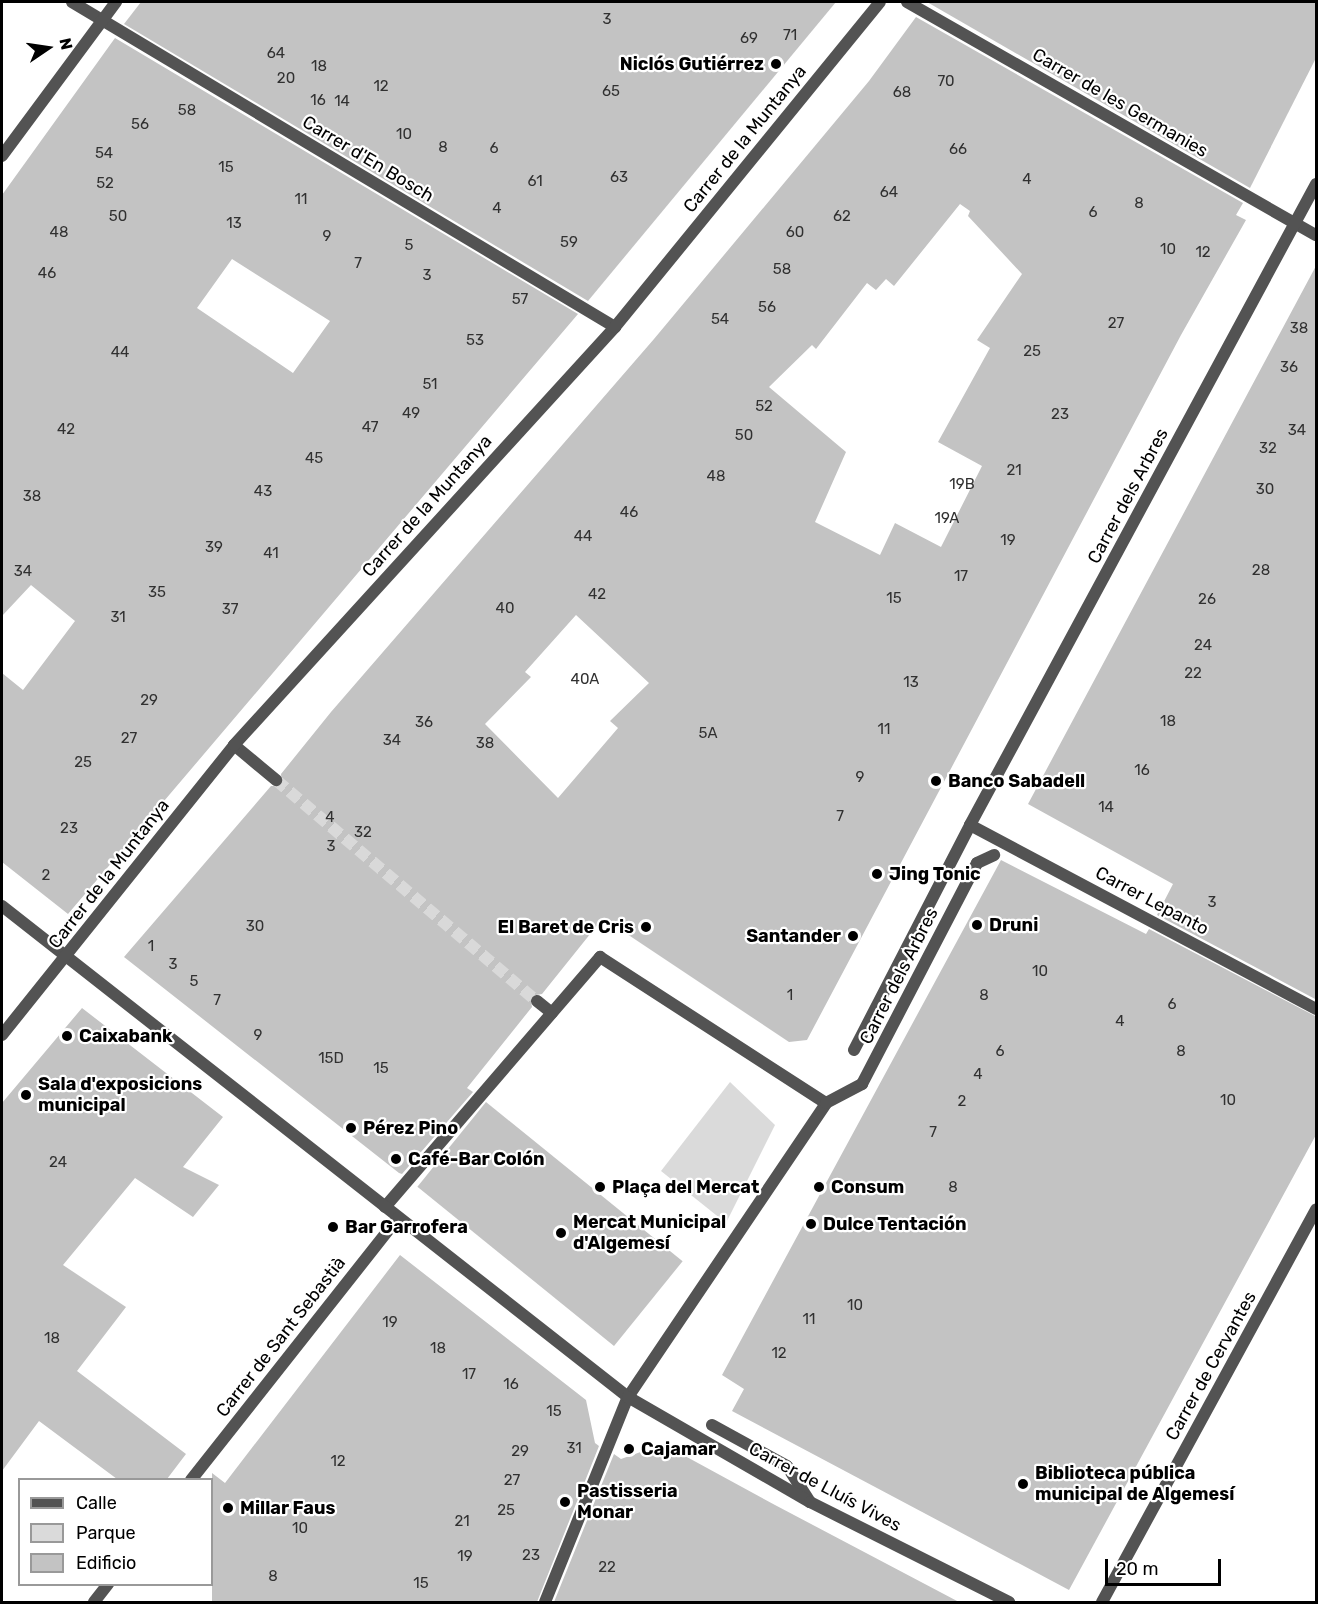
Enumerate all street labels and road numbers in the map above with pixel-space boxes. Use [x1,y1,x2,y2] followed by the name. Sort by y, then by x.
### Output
[1028,44,1212,162] street label: Carrer de les Germanies
[679,61,811,217] street label: Carrer de la Muntanya
[298,111,438,207] street label: Carrer d'En Bosch
[1083,424,1173,568] street label: Carrer dels Arbres
[358,431,496,581] street label: Carrer de la Muntanya
[44,795,174,953] street label: Carrer de la Muntanya
[1091,862,1213,940] street label: Carrer Lepanto
[855,904,943,1048] street label: Carrer dels Arbres
[212,1252,350,1422] street label: Carrer de Sant Sebastià
[1161,1288,1261,1444] street label: Carrer de Cervantes
[745,1438,905,1536] street label: Carrer de Lluís Vives

